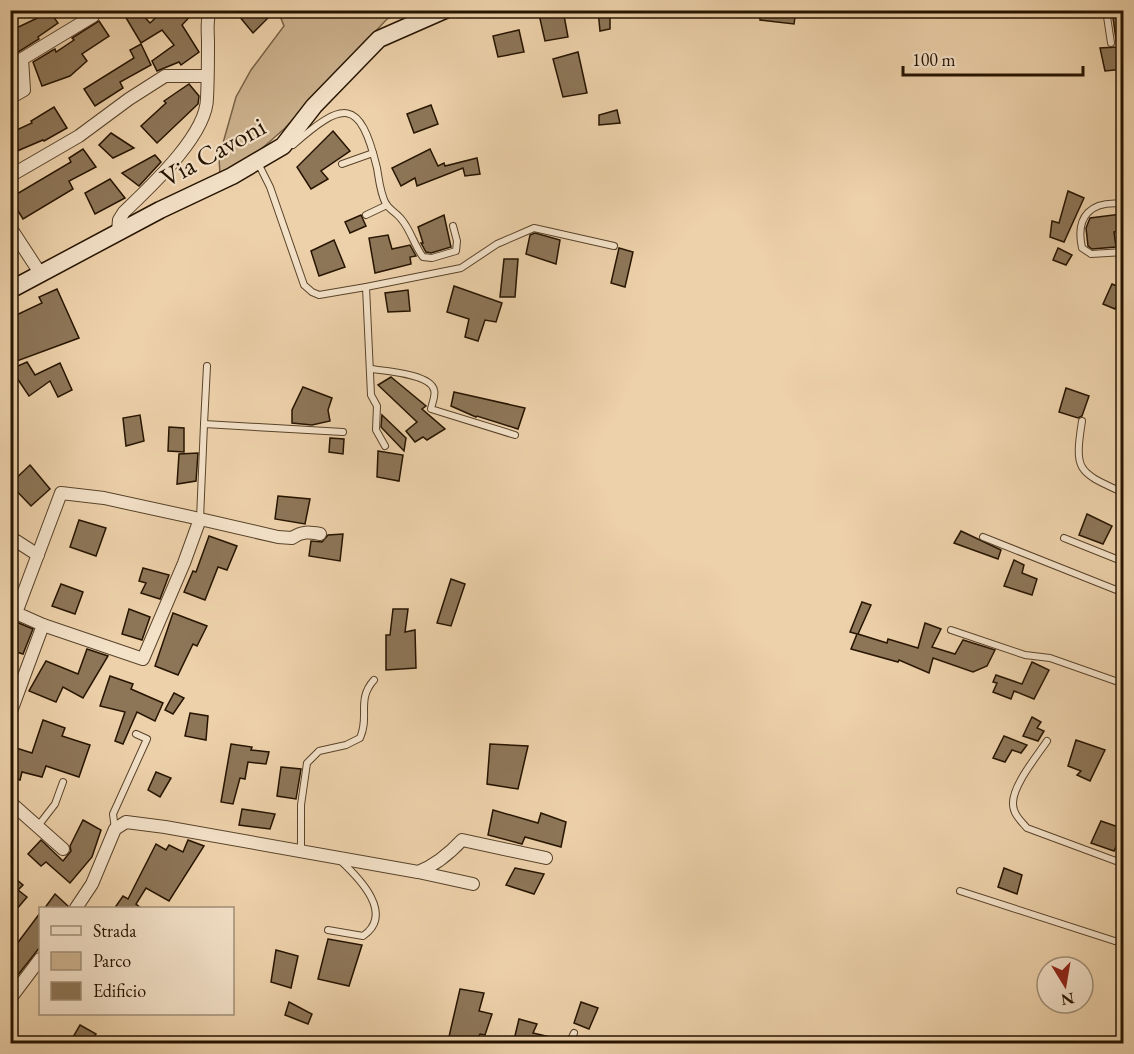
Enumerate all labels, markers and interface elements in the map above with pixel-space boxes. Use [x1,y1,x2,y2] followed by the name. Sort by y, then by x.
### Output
[903,39,1083,77] scale bar
[912,48,956,71] text: 100 m
[154,108,272,195] street label: Via Cavoni
[39,907,234,1015] legend
[93,919,137,942] text: Strada
[93,949,131,972] text: Parco
[1035,955,1095,1015] north arrow
[93,979,146,1002] text: Edificio
[1059,988,1076,1011] text: N

